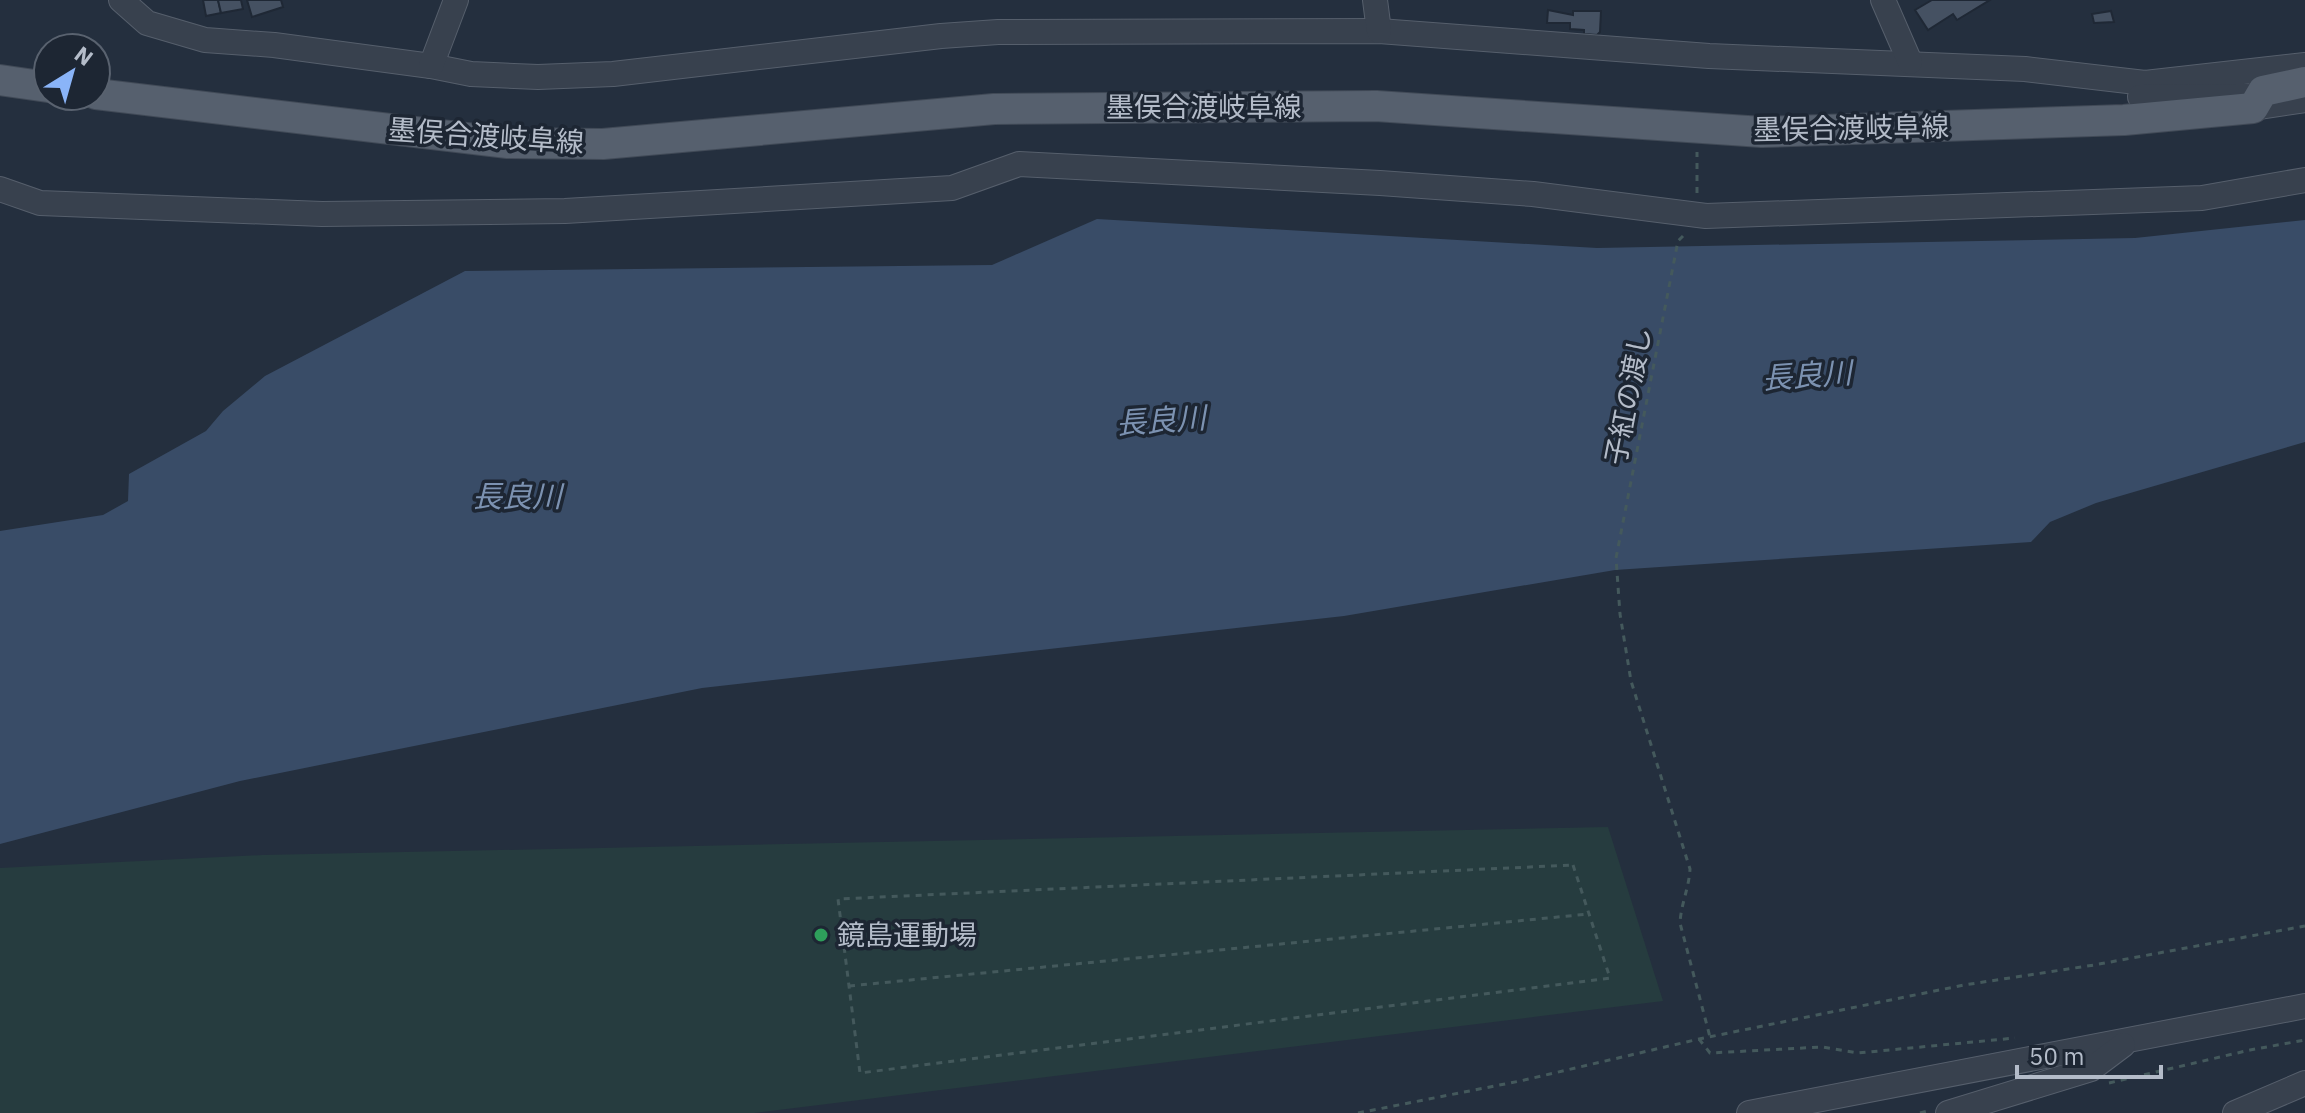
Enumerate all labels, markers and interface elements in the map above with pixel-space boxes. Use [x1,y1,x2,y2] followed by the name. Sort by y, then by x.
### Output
[32,32,112,112] north arrow
[69,39,99,72] text: N
[1106,88,1302,125] street label: 墨俣合渡岐阜線
[1753,107,1949,148] street label: 墨俣合渡岐阜線
[387,110,585,161] street label: 墨俣合渡岐阜線
[1596,324,1659,468] street label: 子紅の渡し
[1761,352,1856,397] water label: 長良川
[1115,397,1210,442] water label: 長良川
[472,476,565,515] water label: 長良川
[837,916,977,953] place label: 鏡島運動場
[812,926,830,944] marker: 鏡島運動場
[2017,1029,2161,1079] scale bar
[2029,1040,2084,1072] text: 50 m

